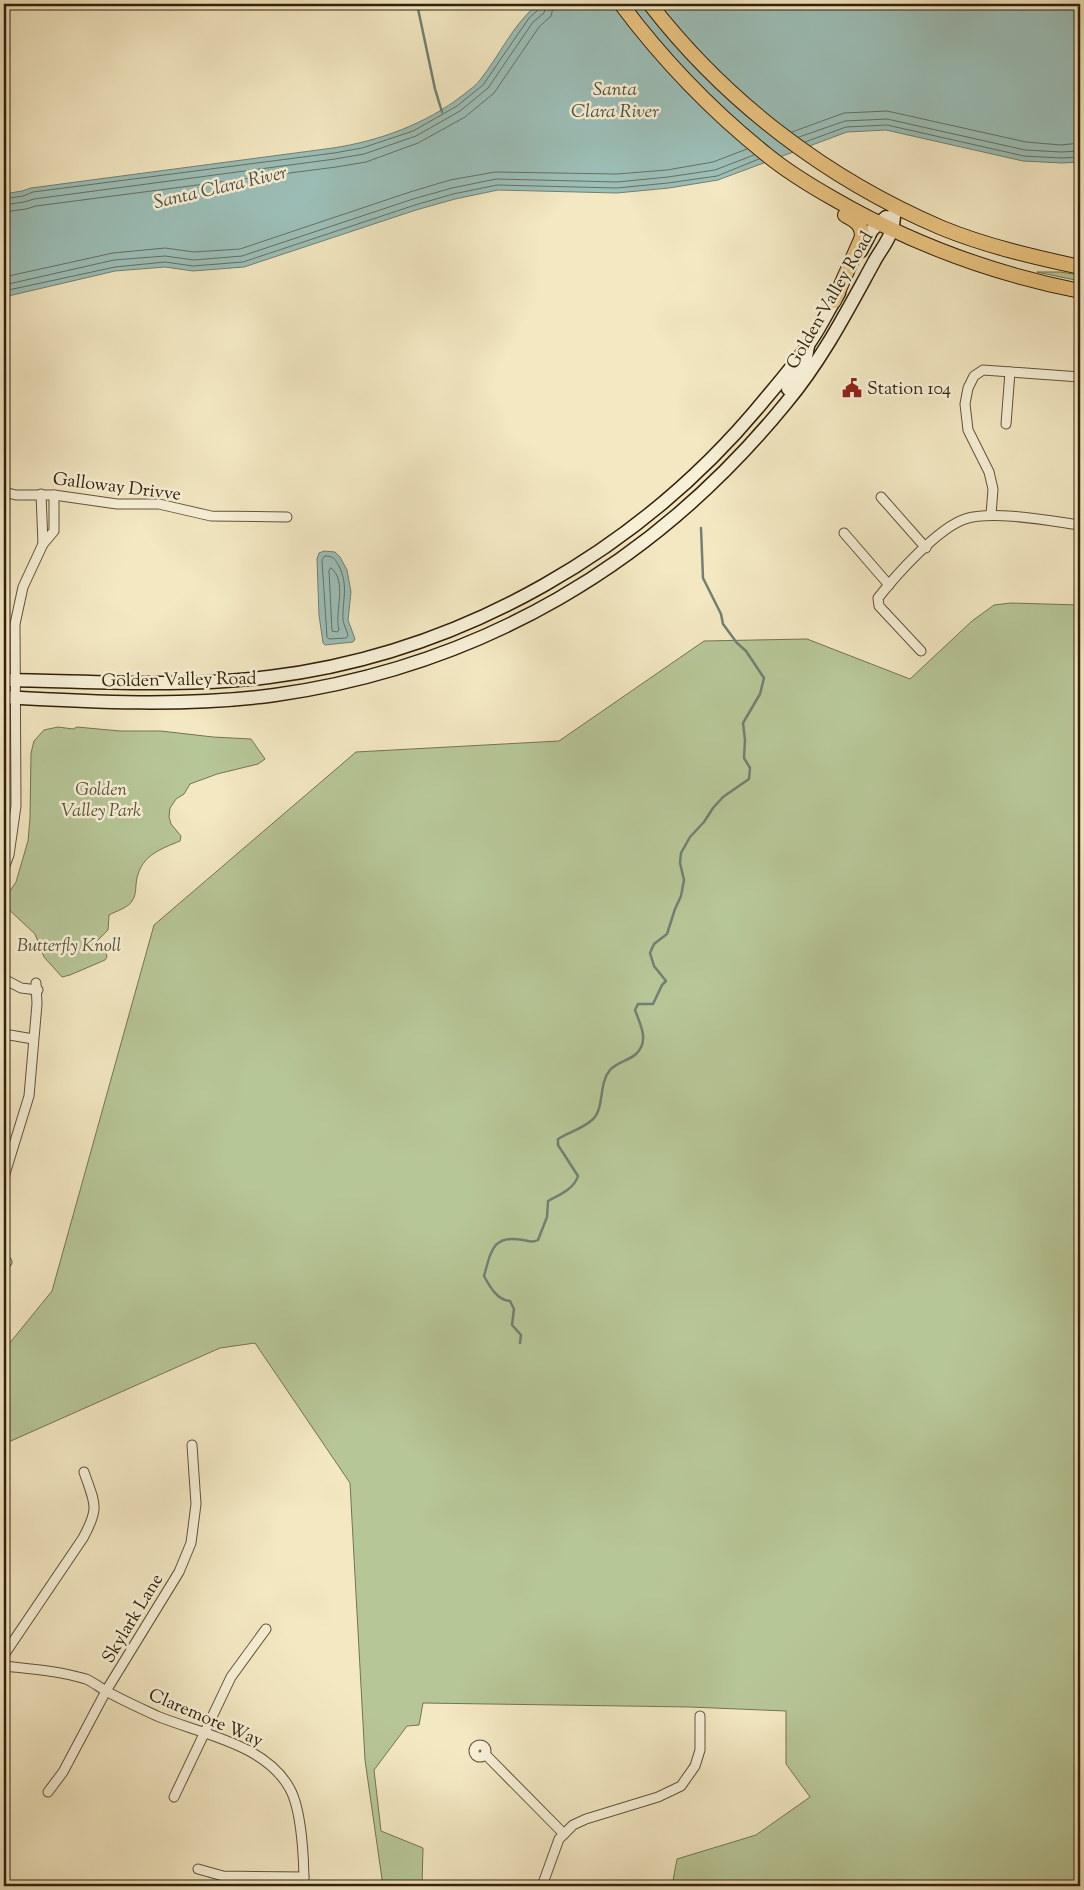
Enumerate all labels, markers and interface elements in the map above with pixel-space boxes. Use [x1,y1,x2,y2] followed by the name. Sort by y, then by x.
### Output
[571,77,659,126] water label: Santa Clara River
[151,160,290,217] water label: Santa Clara River
[781,227,881,375] street label: Golden Valley Road
[841,377,863,399] public building icon: Station 104
[867,377,951,403] place label: Station 104
[51,467,182,509] street label: Galloway Drivve
[101,667,257,695] street label: Golden Valley Road
[61,778,141,825] park label: Golden Valley Park
[17,934,121,960] park label: Butterfly Knoll
[97,1569,171,1669] street label: Skylark Lane
[144,1683,267,1755] street label: Claremore Way

